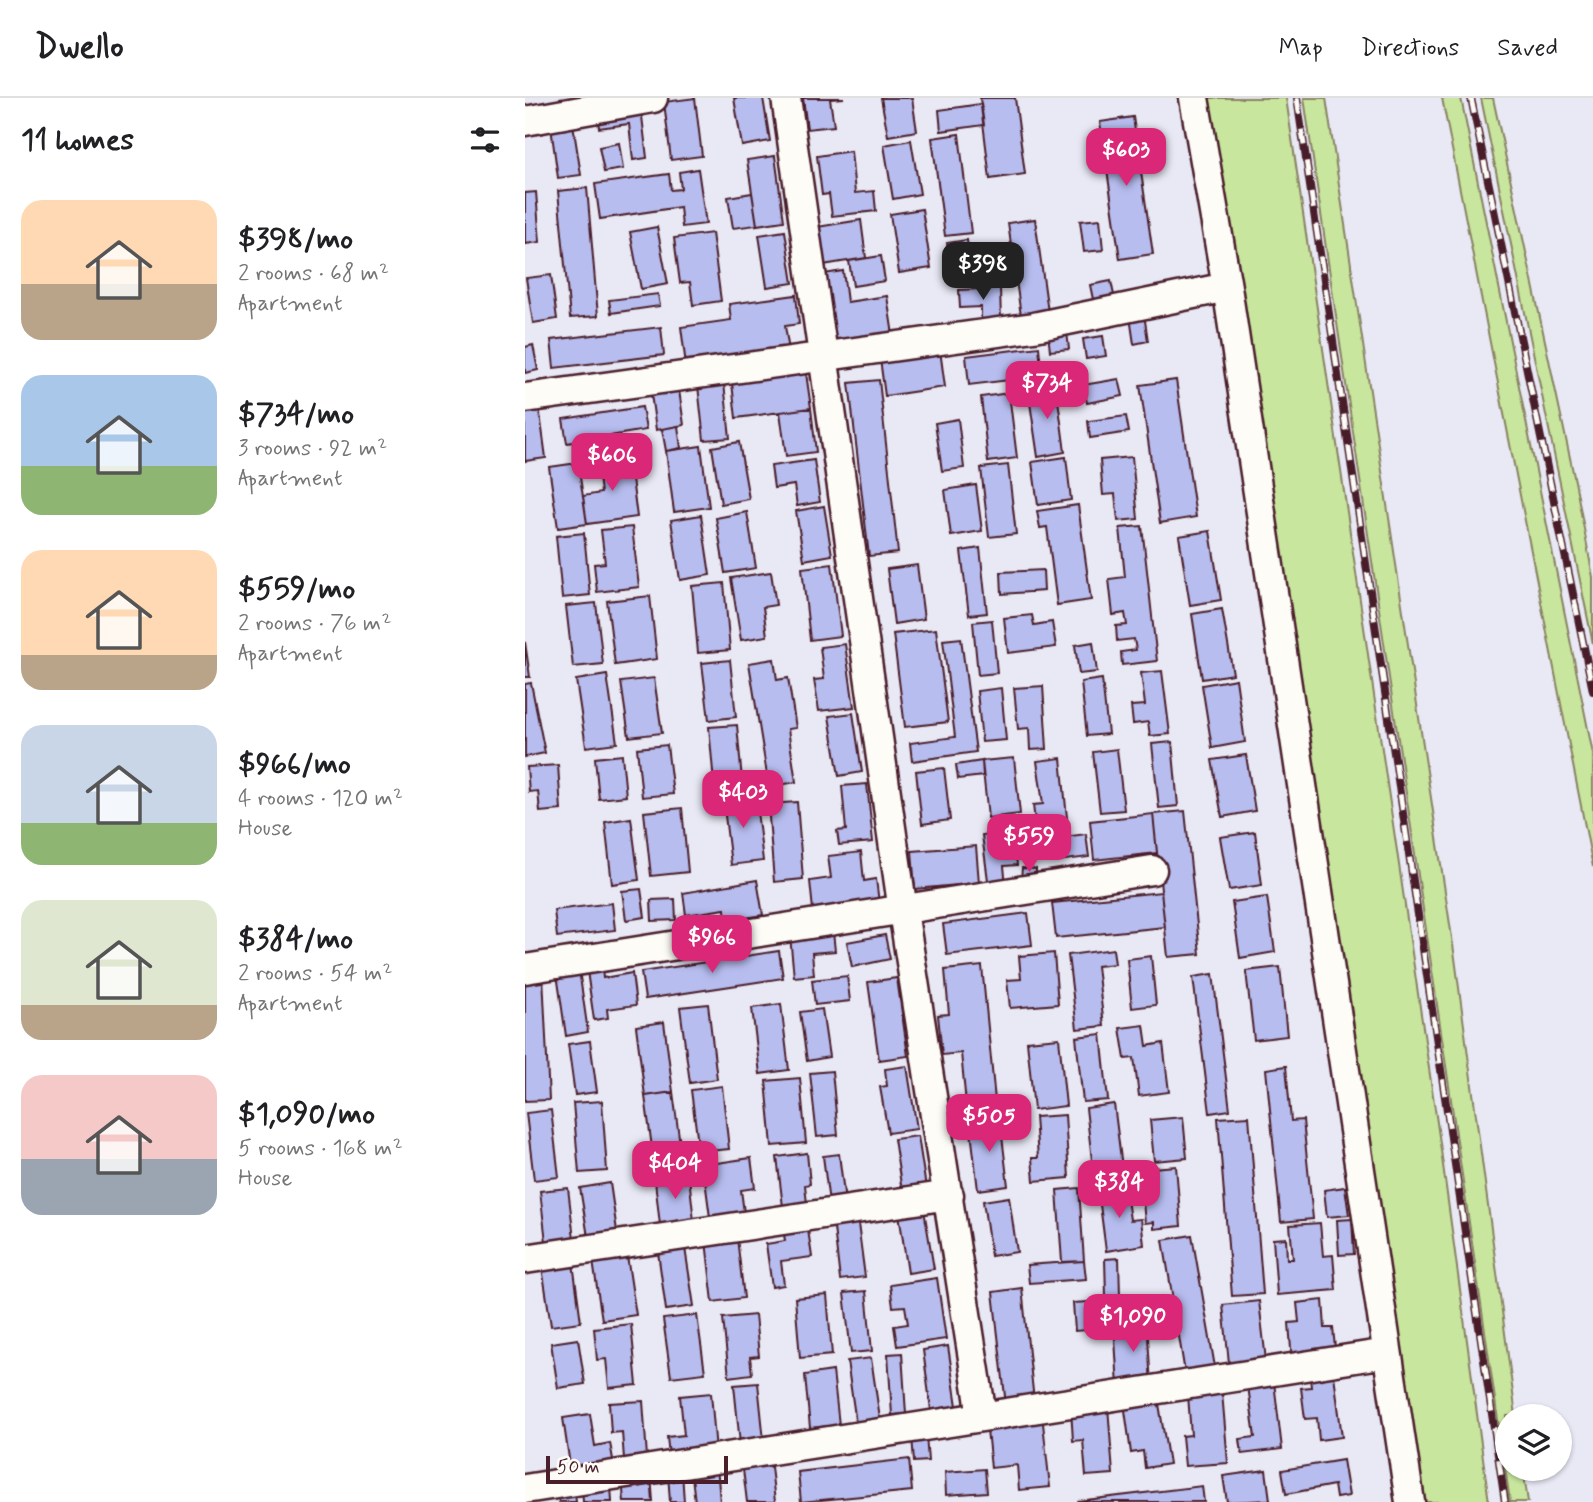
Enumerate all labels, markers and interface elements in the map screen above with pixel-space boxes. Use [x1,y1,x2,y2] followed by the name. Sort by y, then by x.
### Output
[35,26,124,70] text: Dwello
[1279,33,1323,64] text: Map
[1361,33,1459,64] text: Directions
[1497,33,1558,64] text: Saved
[21,121,134,160] text: 11 homes
[466,121,504,159] icon: filters
[1085,129,1167,188] pin: $603
[1102,136,1150,166] text: $603
[238,220,353,259] text: $398/mo
[77,228,161,312] icon: home
[942,242,1024,302] pin: $398
[958,250,1008,280] text: $398
[238,259,389,289] text: 2 rooms · 68 m²
[238,289,343,319] text: Apartment
[1006,362,1088,421] pin: $734
[1022,369,1072,399] text: $734
[238,395,354,434] text: $734/mo
[77,403,161,487] icon: home
[238,434,387,464] text: 3 rooms · 92 m²
[571,434,653,493] pin: $606
[587,441,637,471] text: $606
[238,464,343,494] text: Apartment
[238,570,355,609] text: $559/mo
[77,578,161,662] icon: home
[238,609,391,639] text: 2 rooms · 76 m²
[238,639,343,669] text: Apartment
[238,745,351,784] text: $966/mo
[77,753,161,837] icon: home
[702,770,784,830] pin: $403
[718,778,768,808] text: $403
[238,784,403,814] text: 4 rooms · 120 m²
[238,814,292,844] text: House
[988,814,1070,874] pin: $559
[1003,822,1055,852] text: $559
[671,916,753,975] pin: $966
[238,920,353,959] text: $384/mo
[688,923,736,953] text: $966
[77,928,161,1012] icon: home
[238,959,392,989] text: 2 rooms · 54 m²
[238,989,343,1019] text: Apartment
[948,1094,1030,1154] pin: $505
[238,1095,375,1134] text: $1,090/mo
[962,1102,1016,1132] text: $505
[77,1103,161,1187] icon: home
[238,1134,403,1164] text: 5 rooms · 168 m²
[634,1142,716,1201] pin: $404
[648,1149,702,1179] text: $404
[1078,1160,1160,1220] pin: $384
[238,1164,292,1194] text: House
[1094,1168,1144,1198] text: $384
[1076,1294,1190,1354] pin: $1,090
[1100,1302,1166,1332] text: $1,090
[1495,1404,1572,1481] map controls
[1495,1404,1572,1481] button: layers
[546,1453,728,1485] scale bar
[557,1455,600,1480] text: 50 m

